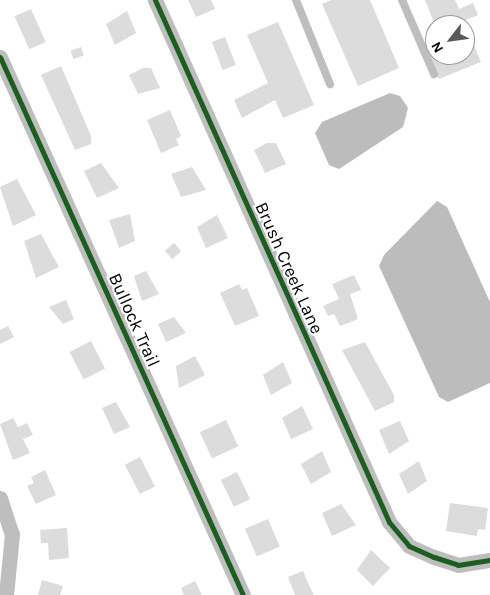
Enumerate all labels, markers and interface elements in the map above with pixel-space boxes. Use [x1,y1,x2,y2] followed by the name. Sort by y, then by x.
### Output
[425,15,475,65] north arrow
[428,39,447,56] text: N
[250,199,328,337] street label: Brush Creek Lane
[104,270,164,370] street label: Bullock Trail

